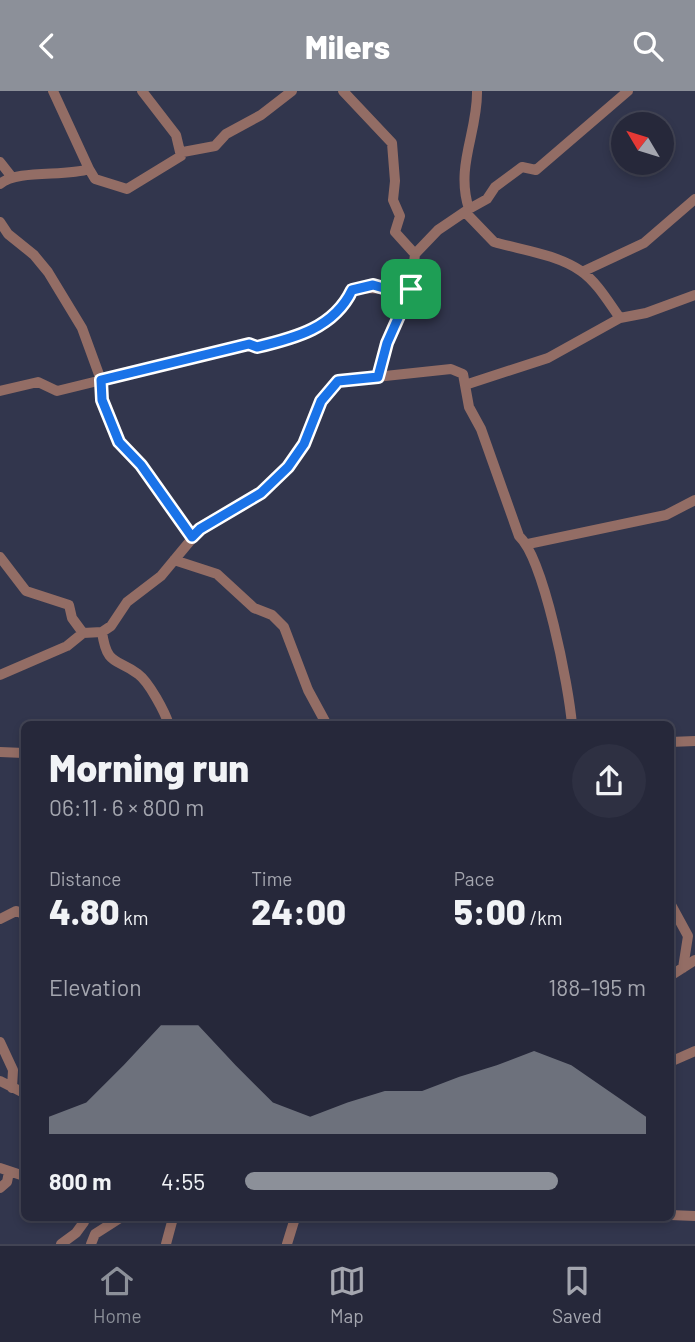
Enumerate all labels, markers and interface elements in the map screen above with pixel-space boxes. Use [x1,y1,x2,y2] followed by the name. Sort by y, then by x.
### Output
[28,27,66,65] icon: back
[305,27,390,65] text: Milers
[629,27,667,65] icon: search
[611,112,674,175] north arrow
[611,112,674,175] map controls
[381,259,441,319] pin
[392,270,430,308] icon: arrive
[49,744,249,790] text: Morning run
[572,744,646,818] button: share
[49,793,204,821] text: 06:11 · 6 × 800 m
[49,867,121,890] text: Distance
[251,867,292,890] text: Time
[454,867,495,890] text: Pace
[49,890,119,932] text: 4.80
[251,890,346,932] text: 24:00
[454,890,526,932] text: 5:00
[119,906,148,929] text: km
[526,906,562,929] text: /km
[49,973,142,1001] text: Elevation
[548,973,646,1001] text: 188–195 m
[49,1167,111,1195] text: 800 m
[161,1167,205,1195] text: 4:55
[93,1262,142,1327] tab: Home
[328,1262,366,1327] tab: Map
[552,1262,602,1327] tab: Saved

